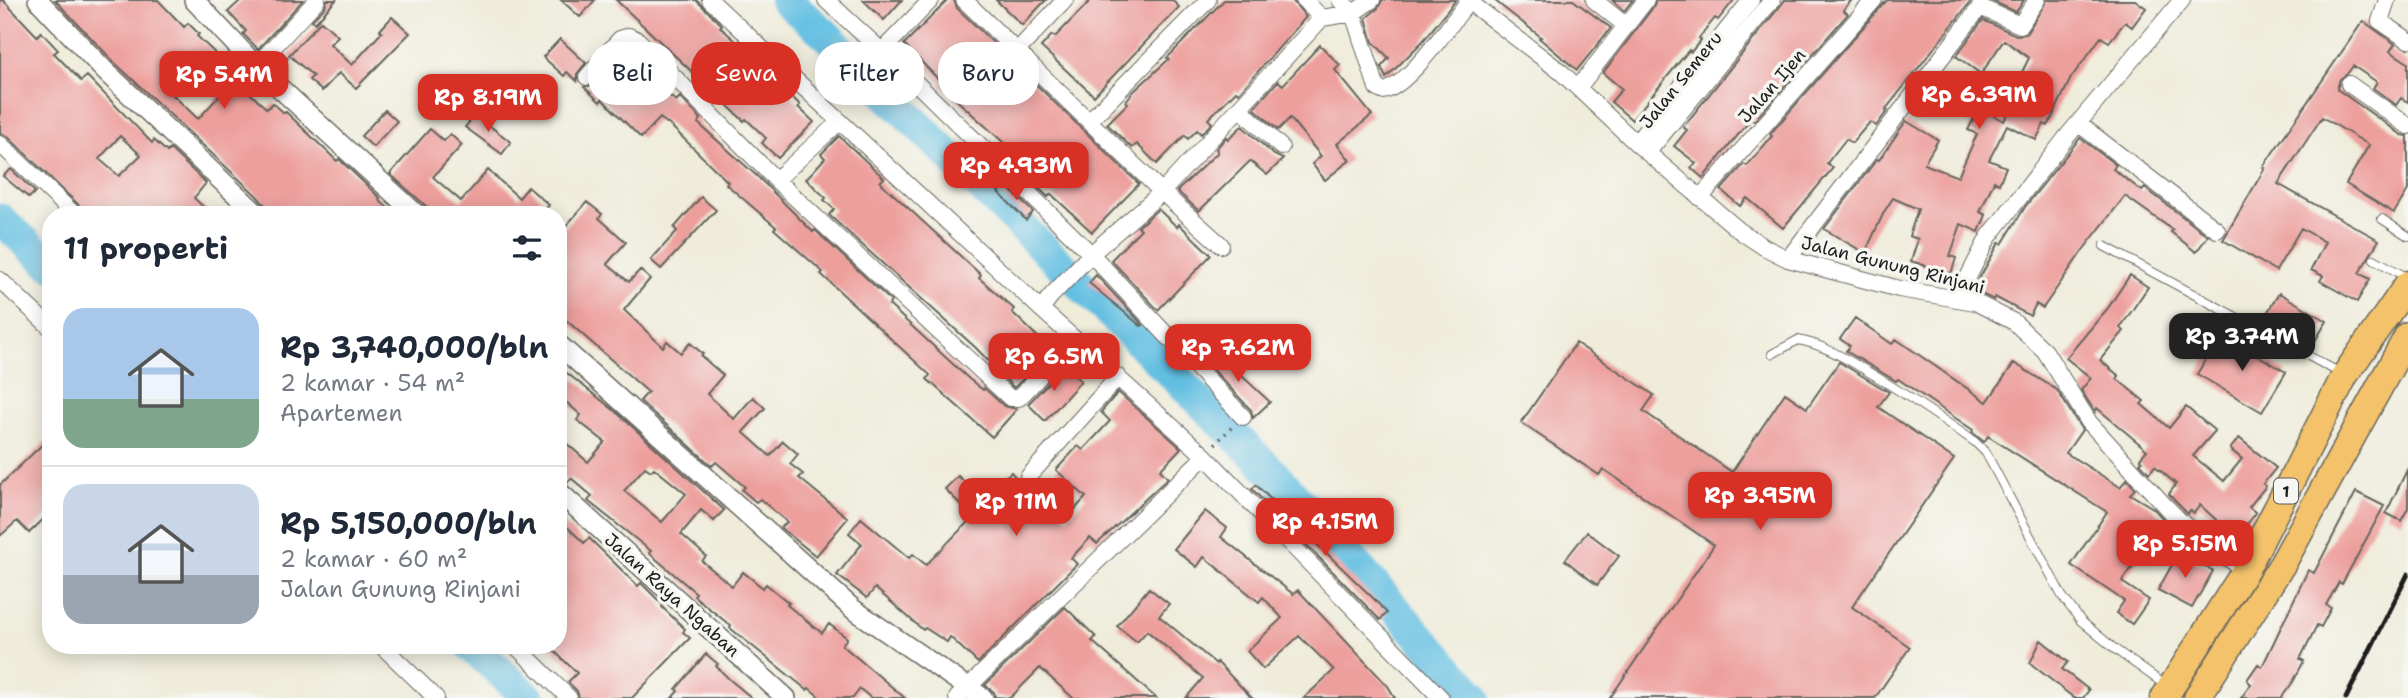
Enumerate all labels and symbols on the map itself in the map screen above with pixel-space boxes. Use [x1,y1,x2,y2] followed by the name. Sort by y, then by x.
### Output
[1634,26,1728,134] street label: Jalan Semeru
[1733,44,1811,128] street label: Jalan Ijen
[159,52,289,111] pin: Rp 5.4M
[1907,72,2051,131] pin: Rp 6.39M
[416,74,560,134] pin: Rp 8.19M
[944,142,1088,202] pin: Rp 4.93M
[1799,231,1987,299] street label: Jalan Gunung Rinjani
[2170,314,2314,373] pin: Rp 3.74M
[1166,324,1310,384] pin: Rp 7.62M
[989,334,1119,393] pin: Rp 6.5M
[1688,472,1832,532] pin: Rp 3.95M
[959,478,1073,538] pin: Rp 11M
[2274,478,2298,504] road number: 1
[1253,498,1397,558] pin: Rp 4.15M
[2113,520,2257,580] pin: Rp 5.15M
[599,528,745,662] street label: Jalan Raya Ngaban

